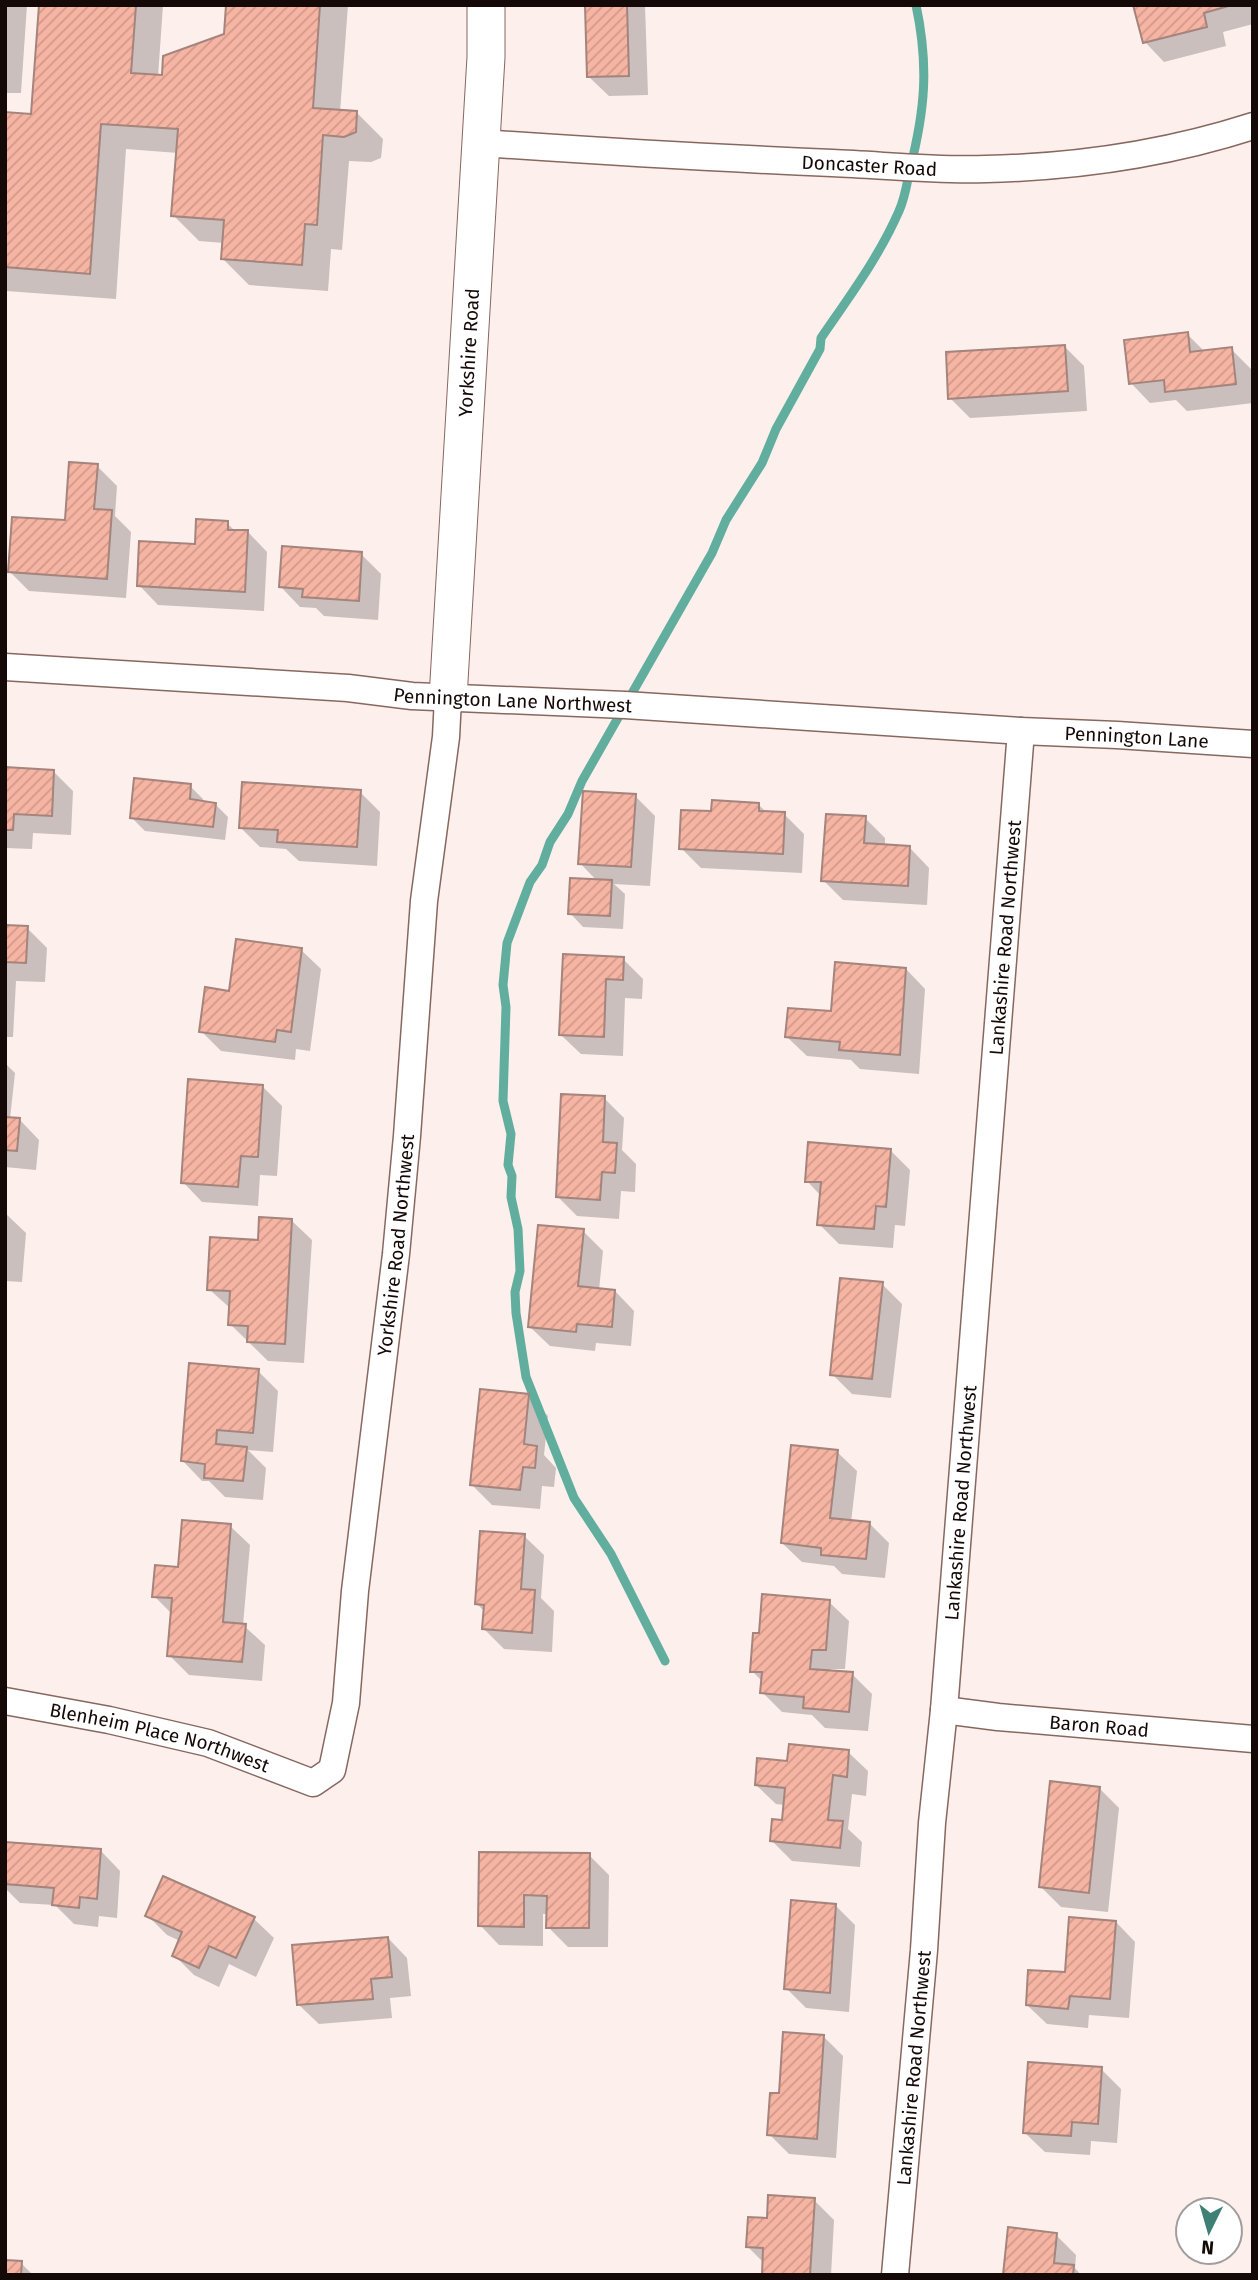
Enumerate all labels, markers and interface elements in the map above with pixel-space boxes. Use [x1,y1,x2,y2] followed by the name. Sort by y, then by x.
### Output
[801,151,938,181] street label: Doncaster Road
[454,288,484,418] street label: Yorkshire Road
[392,683,633,717] street label: Pennington Lane Northwest
[1064,722,1210,753] street label: Pennington Lane
[985,819,1026,1056] street label: Lankashire Road Northwest
[373,1133,419,1357] street label: Yorkshire Road Northwest
[940,1384,982,1621] street label: Lankashire Road Northwest
[48,1698,273,1777] street label: Blenheim Place Northwest
[1048,1710,1150,1742] street label: Baron Road
[892,1949,936,2186] street label: Lankashire Road Northwest
[1174,2196,1244,2266] north arrow
[1200,2235,1215,2259] text: N

